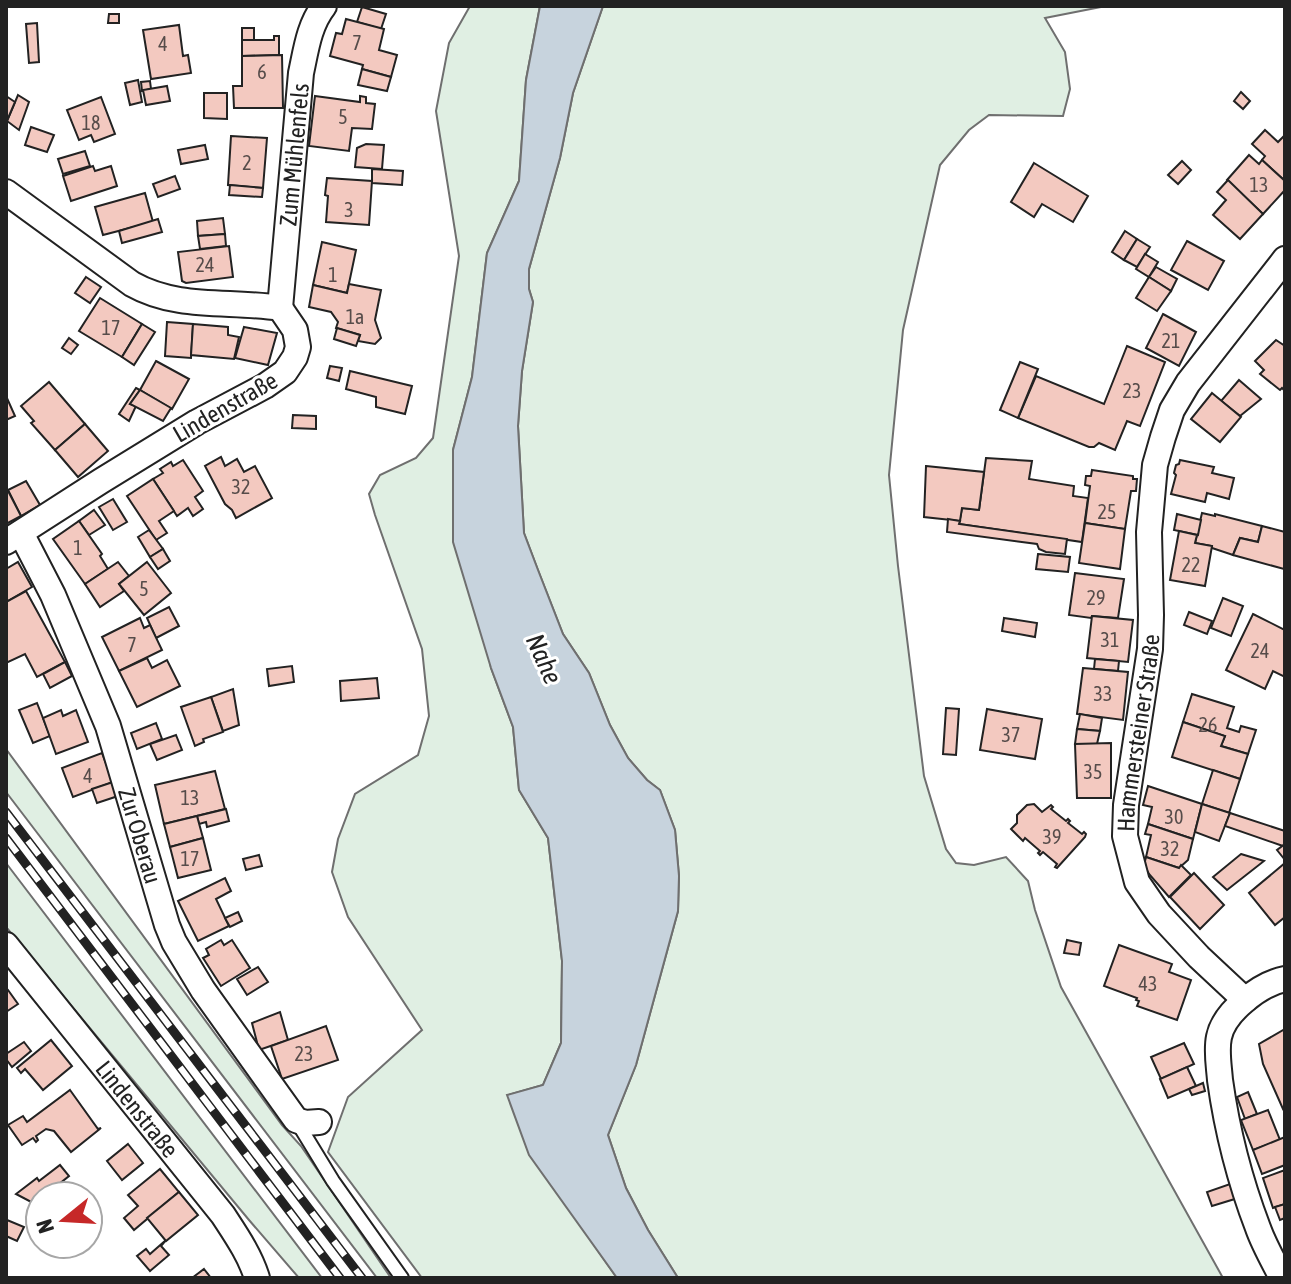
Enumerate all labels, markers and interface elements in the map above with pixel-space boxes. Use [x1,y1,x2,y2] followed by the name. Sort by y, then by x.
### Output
[352,31,362,54] house number: 7
[158,32,168,55] house number: 4
[257,60,267,83] house number: 6
[274,82,314,227] street label: Zum Mühlenfels
[338,105,348,128] house number: 5
[82,111,100,134] house number: 18
[242,151,252,174] house number: 2
[1250,173,1268,196] house number: 13
[344,198,354,221] house number: 3
[196,253,214,276] house number: 24
[328,263,338,286] house number: 1
[346,305,364,328] house number: 1a
[102,316,120,339] house number: 17
[1162,329,1180,352] house number: 21
[168,366,282,448] street label: Lindenstraße
[1123,379,1141,402] house number: 23
[232,475,250,498] house number: 32
[1098,500,1116,523] house number: 25
[73,536,83,559] house number: 1
[1182,553,1200,576] house number: 22
[139,577,149,600] house number: 5
[1087,586,1105,609] house number: 29
[1101,628,1119,651] house number: 31
[520,629,568,689] water label: Nahe
[127,633,137,656] house number: 7
[1112,634,1164,832] street label: Hammersteiner Straße
[1251,639,1269,662] house number: 24
[1094,682,1112,705] house number: 33
[1199,713,1217,736] house number: 26
[1002,723,1020,746] house number: 37
[1084,760,1102,783] house number: 35
[83,764,93,787] house number: 4
[114,784,167,886] street label: Zur Oberau
[181,786,199,809] house number: 13
[1165,805,1183,828] house number: 30
[1043,825,1061,848] house number: 39
[1161,837,1179,860] house number: 32
[181,847,199,870] house number: 17
[1139,972,1157,995] house number: 43
[295,1042,313,1065] house number: 23
[91,1055,184,1162] street label: Lindenstraße
[24,1180,104,1260] north arrow
[31,1216,59,1236] text: N

